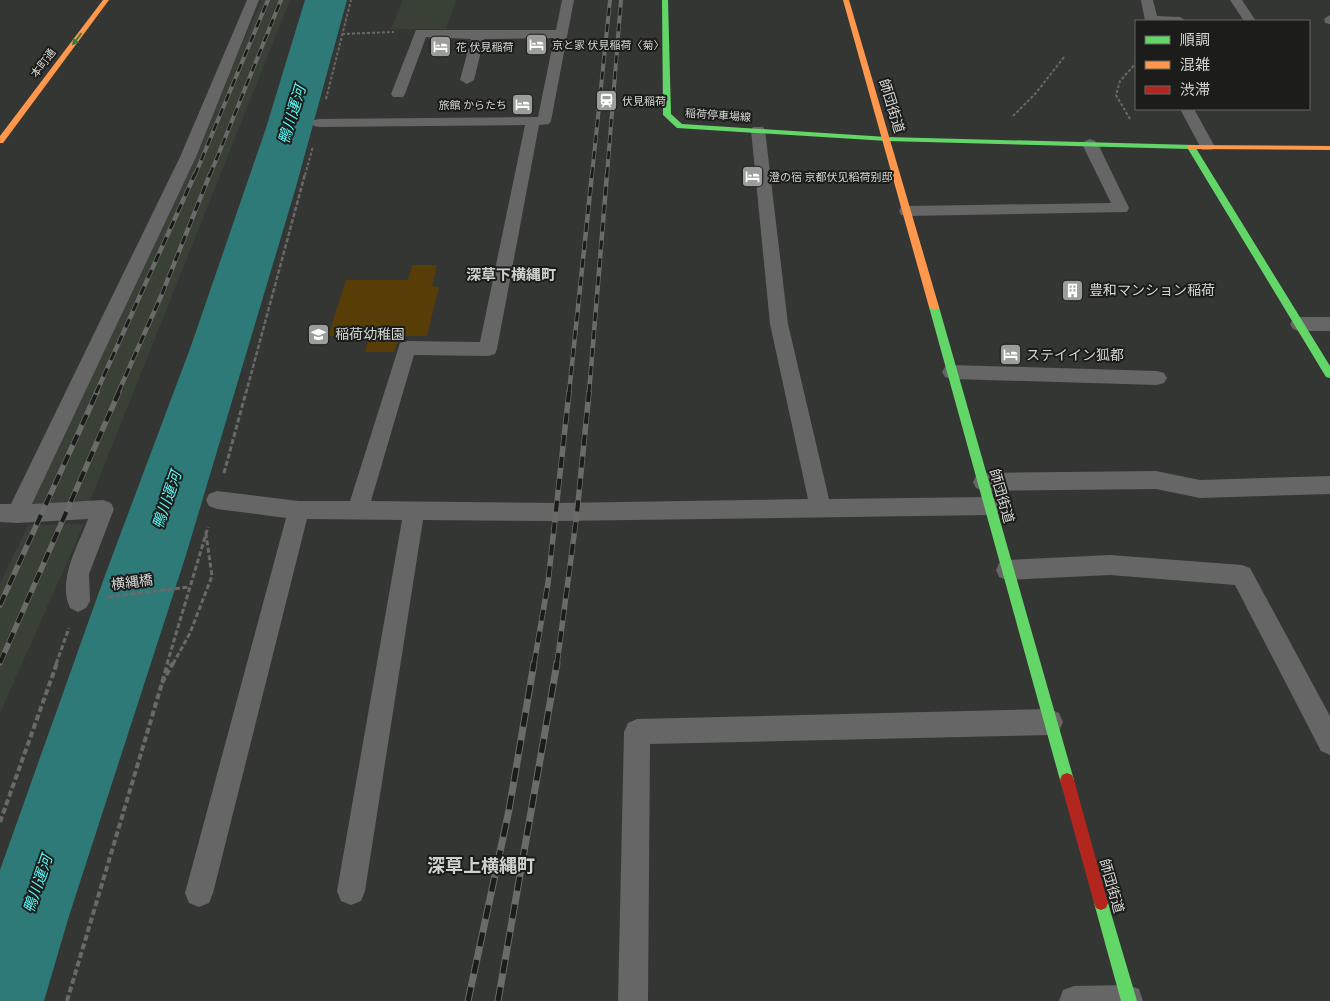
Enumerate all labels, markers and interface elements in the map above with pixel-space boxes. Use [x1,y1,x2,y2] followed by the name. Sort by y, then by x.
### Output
[1135,20,1310,110] legend
[72,32,82,46] one-way arrow
[1180,32,1210,51] text: 順調
[524,33,548,57] hotel icon: 京と家 伏見稲荷〈菊〉
[428,35,452,59] hotel icon: 花 伏見稲荷
[552,39,665,53] place label: 京と家 伏見稲荷〈菊〉
[456,41,514,55] place label: 花 伏見稲荷
[28,46,59,81] street label: 本町通
[1180,57,1210,76] text: 混雑
[874,77,907,136] street label: 師団街道
[276,81,312,147] water label: 鴨川運河
[1180,82,1210,101] text: 渋滞
[594,89,618,113] station icon: 伏見稲荷
[511,93,535,117] hotel icon: 旅館 からたち
[622,95,666,109] place label: 伏見稲荷
[438,99,507,113] place label: 旅館 からたち
[685,107,751,125] street label: 稲荷停車場線
[741,165,765,189] hotel icon: 澄の宿 京都伏见稻荷别邸
[769,171,893,185] place label: 澄の宿 京都伏见稻荷别邸
[466,266,556,286] district label: 深草下横縄町
[1061,278,1085,302] building icon: 豊和マンション稲荷
[1089,283,1215,300] place label: 豊和マンション稲荷
[307,322,331,346] school or university icon: 稲荷幼稚園
[335,327,405,344] place label: 稲荷幼稚園
[998,343,1022,367] hotel icon: ステイイン狐都
[1026,348,1124,365] place label: ステイイン狐都
[150,466,188,532] water label: 鴨川運河
[985,467,1016,526] street label: 師団街道
[110,572,154,594] street label: 横縄橋
[21,850,59,916] water label: 鴨川運河
[427,856,535,879] district label: 深草上横縄町
[1095,857,1126,916] street label: 師団街道

